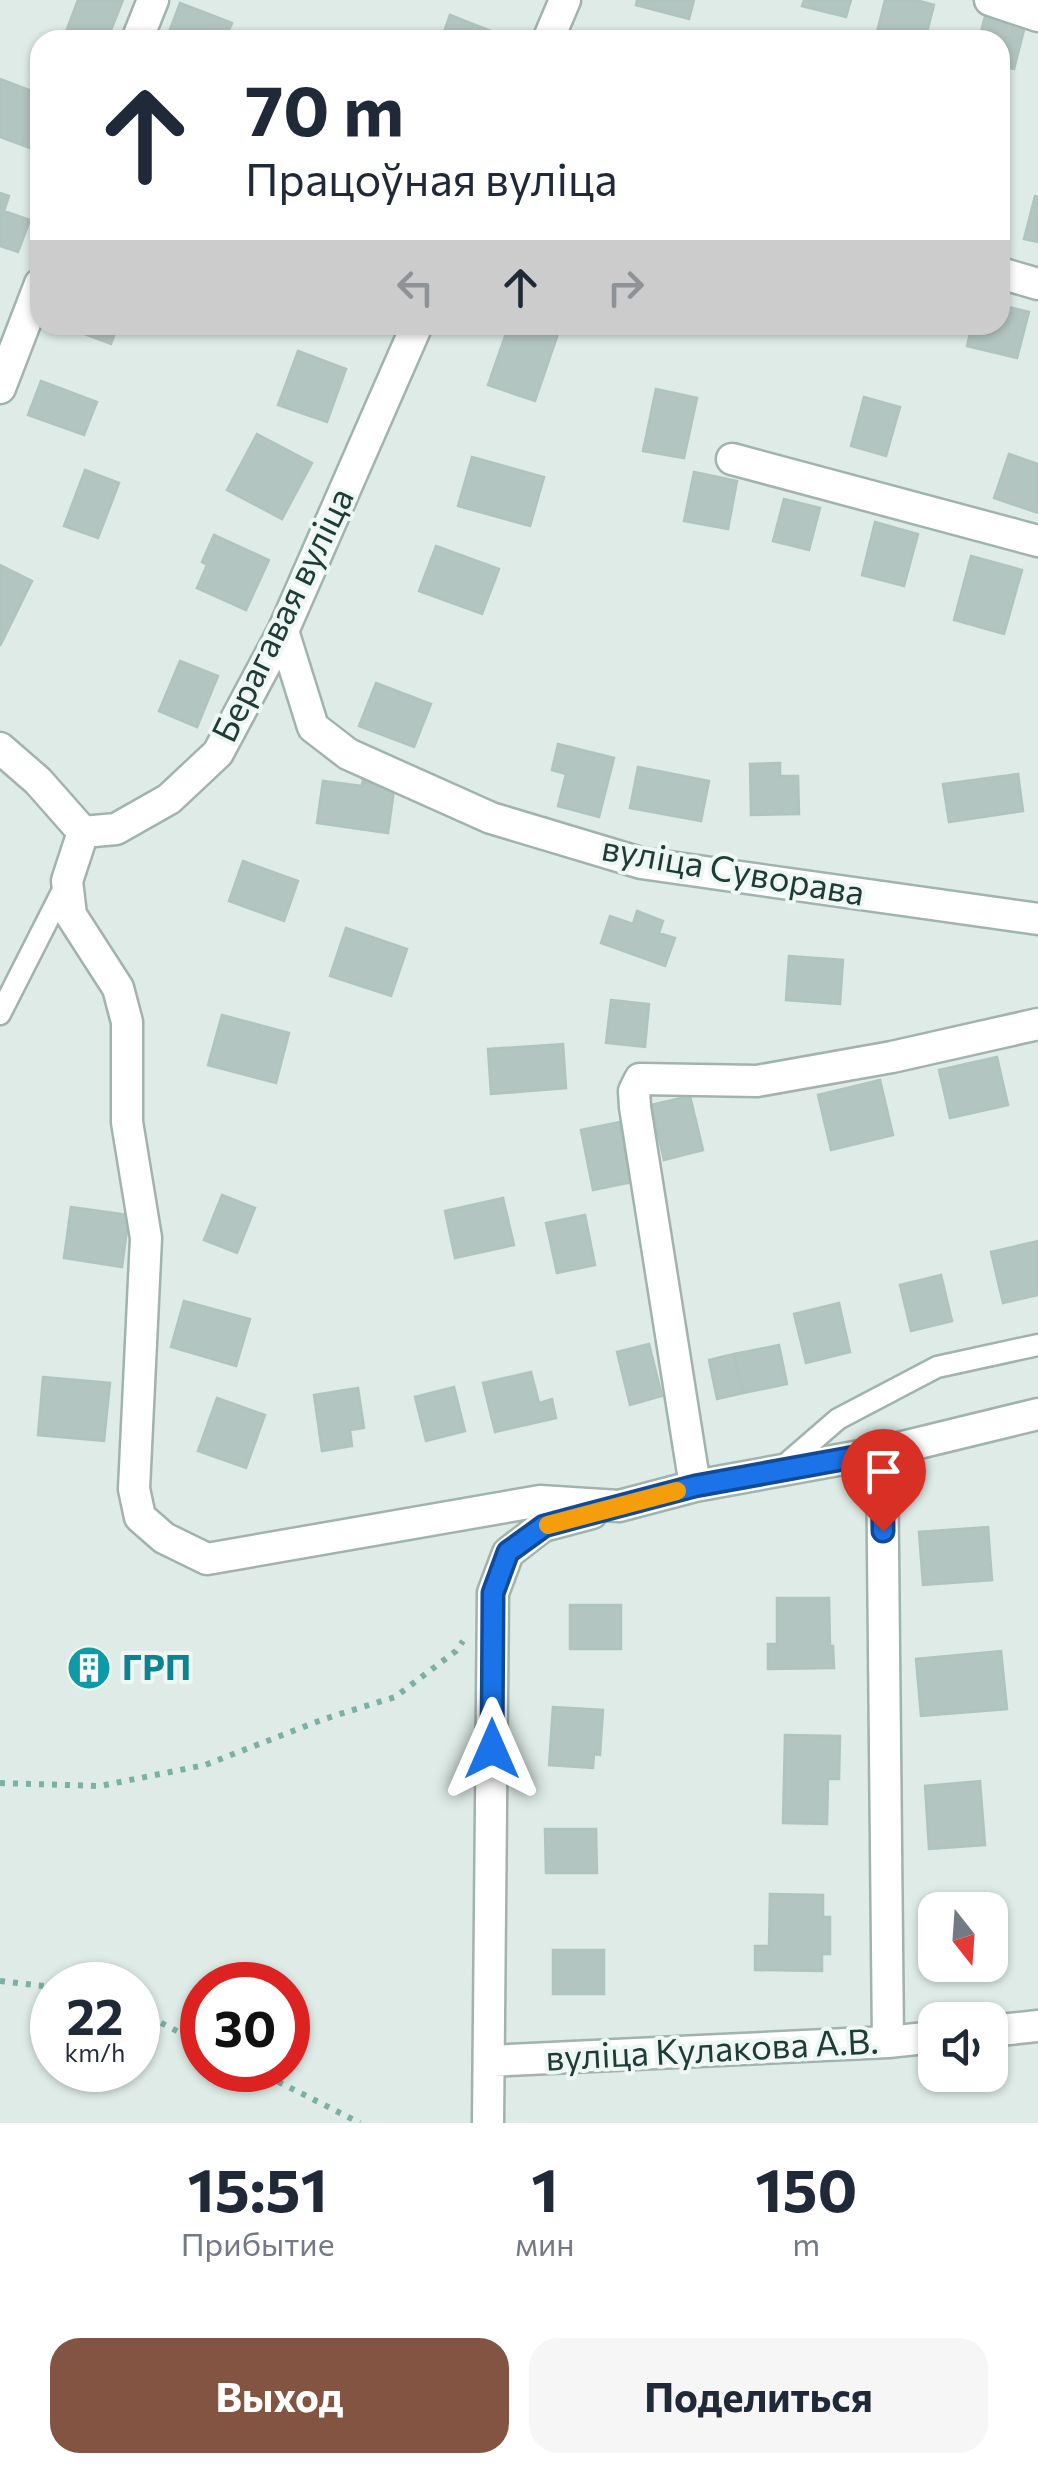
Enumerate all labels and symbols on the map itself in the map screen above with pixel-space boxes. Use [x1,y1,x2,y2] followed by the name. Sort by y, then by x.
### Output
[201,480,361,748] street label: Берагавая вуліца
[599,824,868,913] street label: вуліца Суворава
[841,1429,926,1532] pin
[122,1644,191,1687] place label: ГРП
[66,1645,112,1691] building icon: ГРП
[440,1697,544,1801] position arrow
[918,1892,1008,1982] north arrow
[180,1962,310,2092] speed limit sign: 30
[544,2017,879,2078] street label: вуліца Кулакова А.В.

